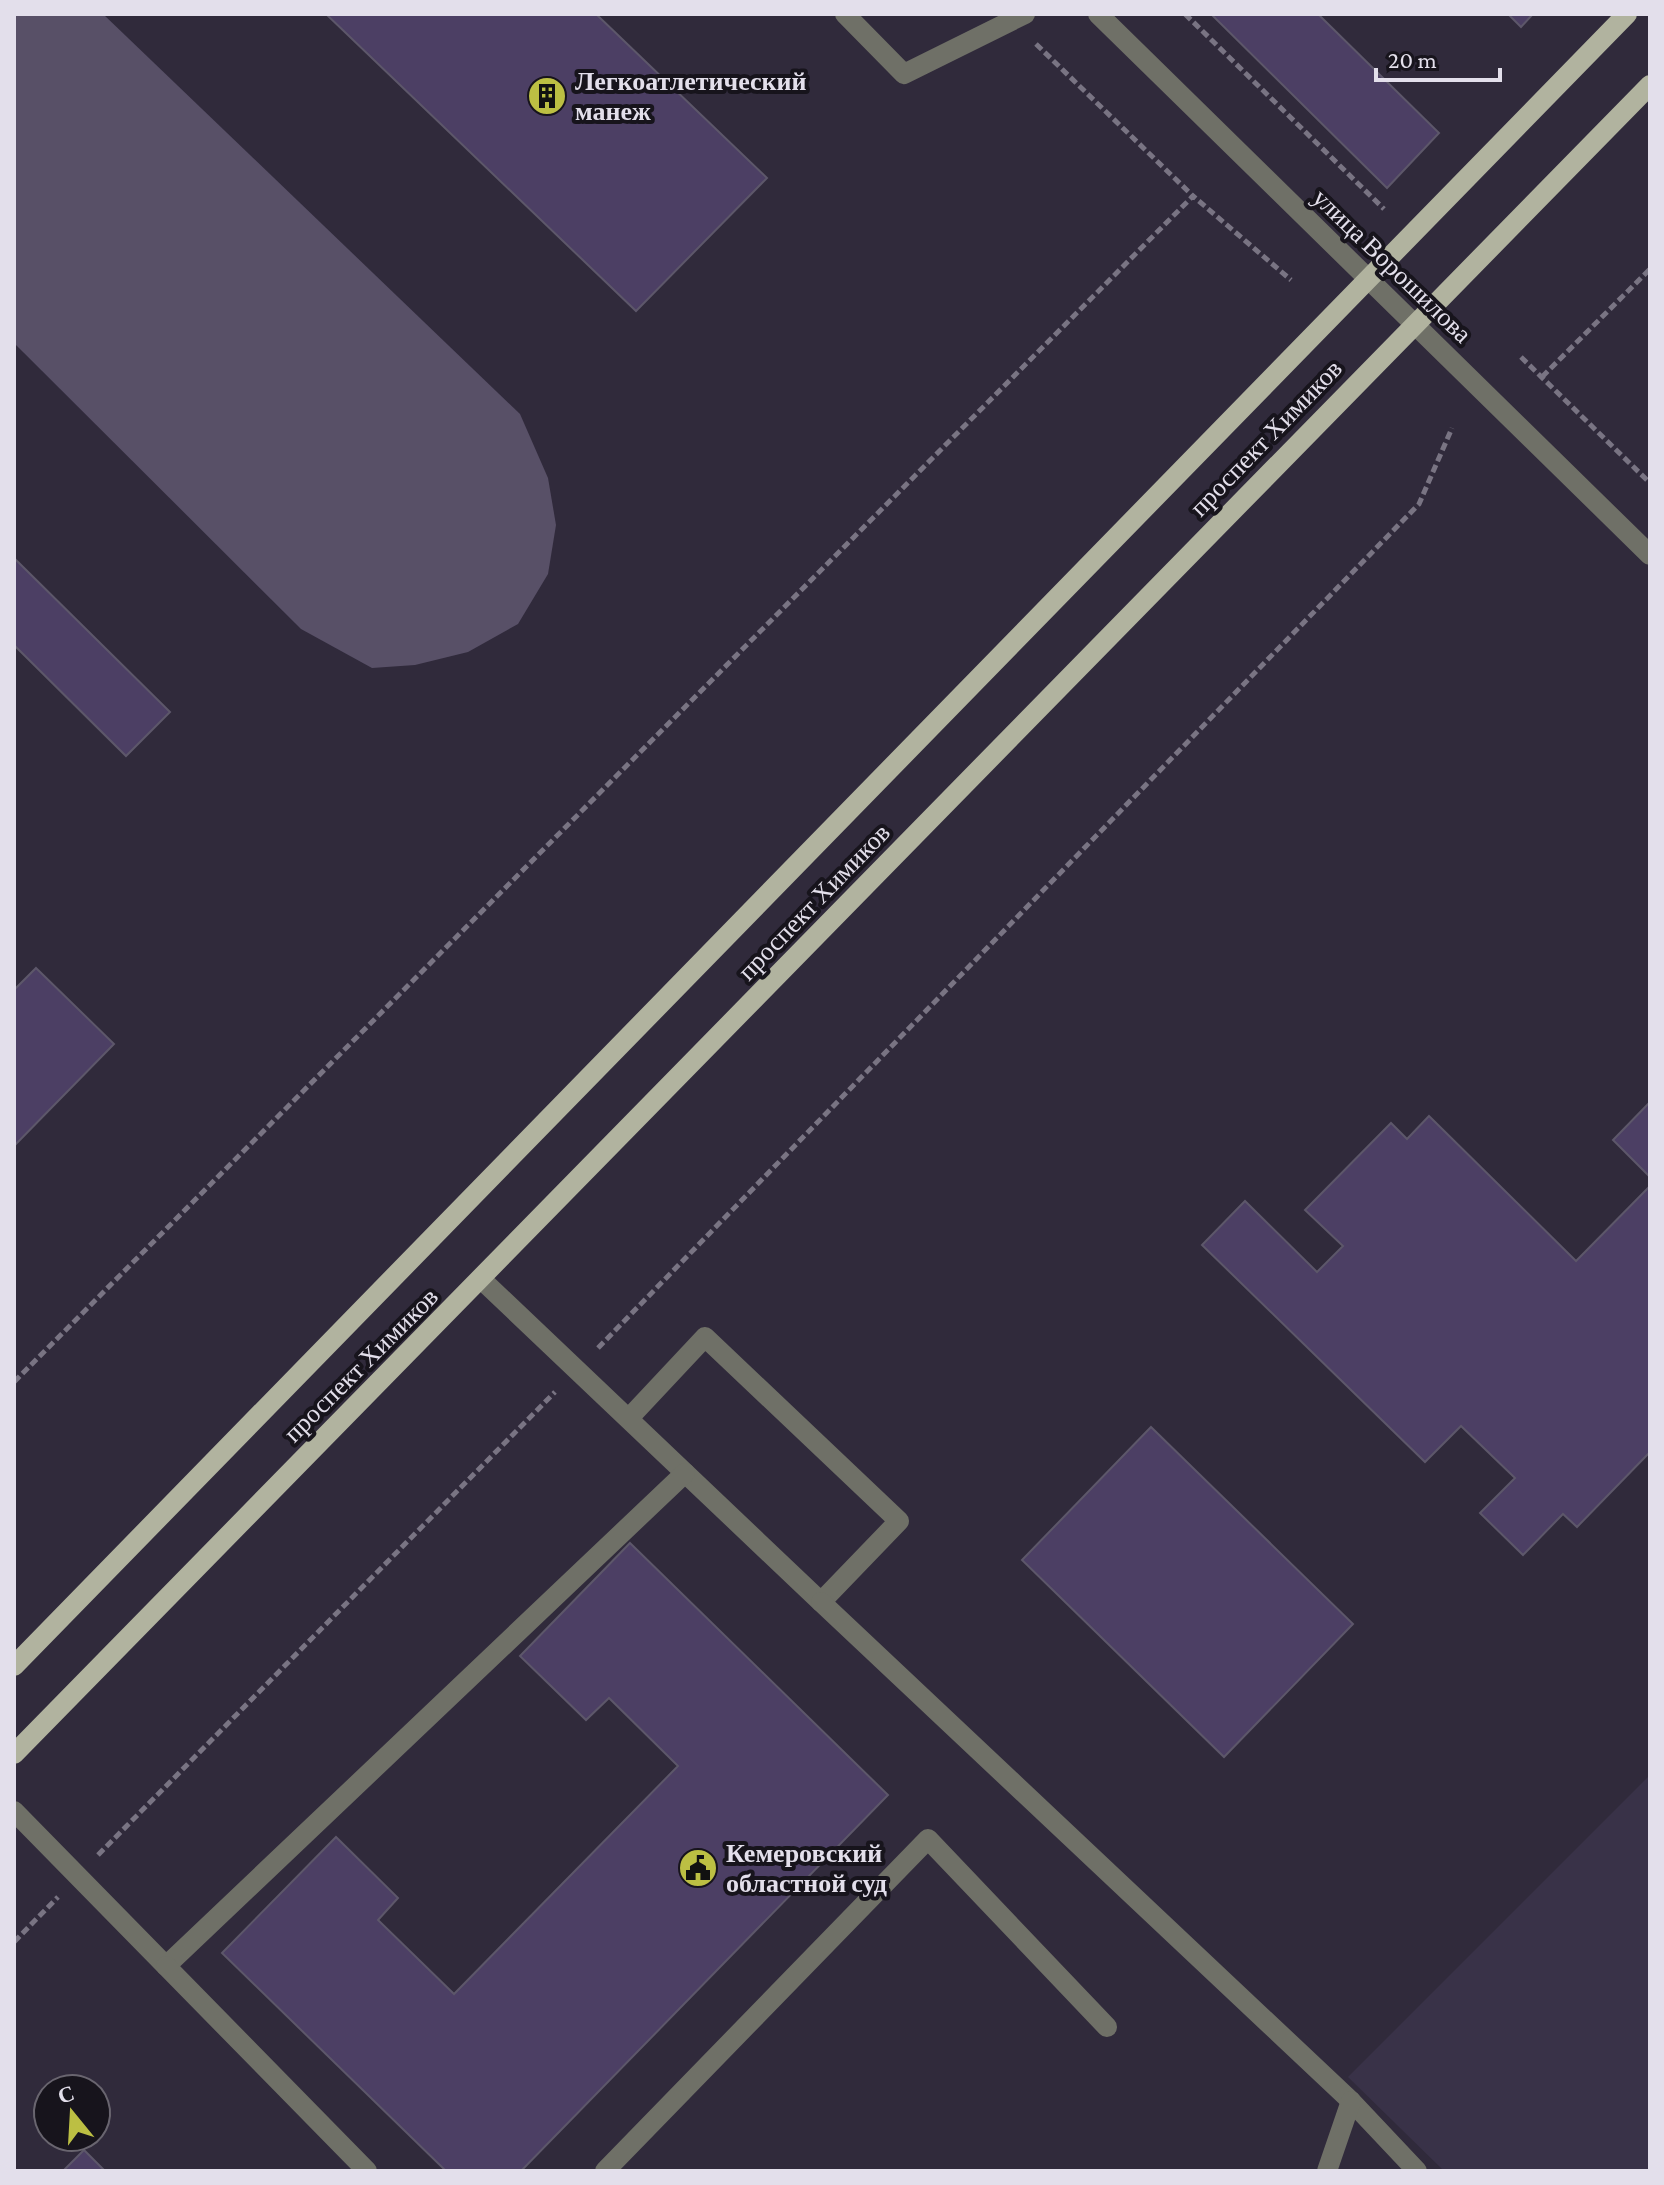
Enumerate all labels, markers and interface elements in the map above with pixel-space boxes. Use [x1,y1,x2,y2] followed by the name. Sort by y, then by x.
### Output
[1376,32,1500,82] scale bar
[1388,46,1437,73] text: 20 m
[575,67,807,126] place label: Легкоатлетический манеж
[526,75,568,117] building icon: Легкоатлетический манеж
[1307,183,1477,349] street label: улица Ворошилова
[1184,354,1348,522] street label: проспект Химиков
[732,818,896,986] street label: проспект Химиков
[278,1282,444,1448] street label: проспект Химиков
[726,1839,887,1898] place label: Кемеровский областной суд
[677,1847,719,1889] public building icon: Кемеровский областной суд
[32,2073,112,2153] north arrow
[55,2080,77,2109] text: С

